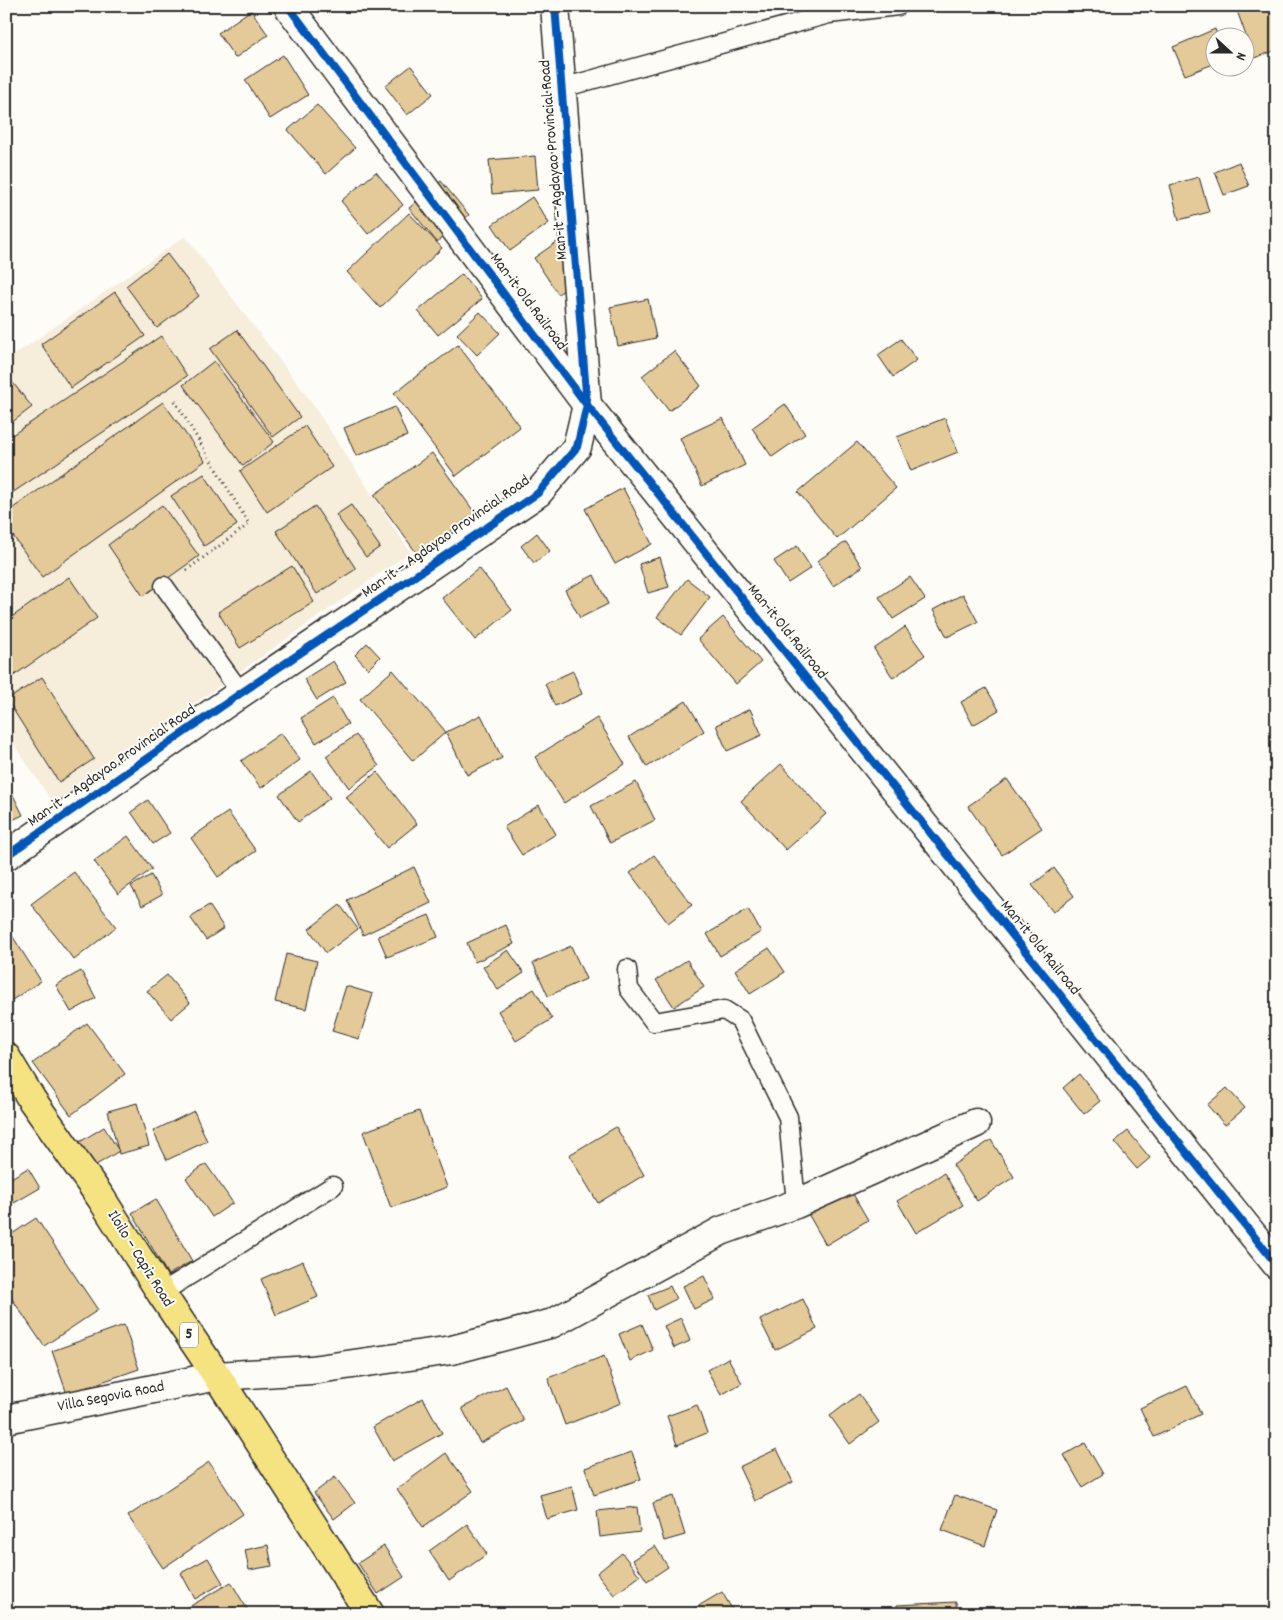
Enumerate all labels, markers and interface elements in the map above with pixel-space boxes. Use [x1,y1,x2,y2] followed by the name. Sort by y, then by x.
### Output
[1206,28,1256,78] north arrow
[1230,49,1251,63] text: N
[534,59,574,261] street label: Man-it – Agdayao Provincial Road
[484,249,572,355] street label: Man-it Old Railroad
[357,470,535,604] street label: Man-it – Agdayao Provincial Road
[741,579,833,685] street label: Man-it Old Railroad
[23,699,201,833] street label: Man-it – Agdayao Provincial Road
[994,895,1086,1001] street label: Man-it Old Railroad
[101,1206,179,1312] street label: Iloilo – Capiz Road
[180,1322,198,1348] road number: 5
[56,1375,166,1419] street label: Villa Segovia Road

